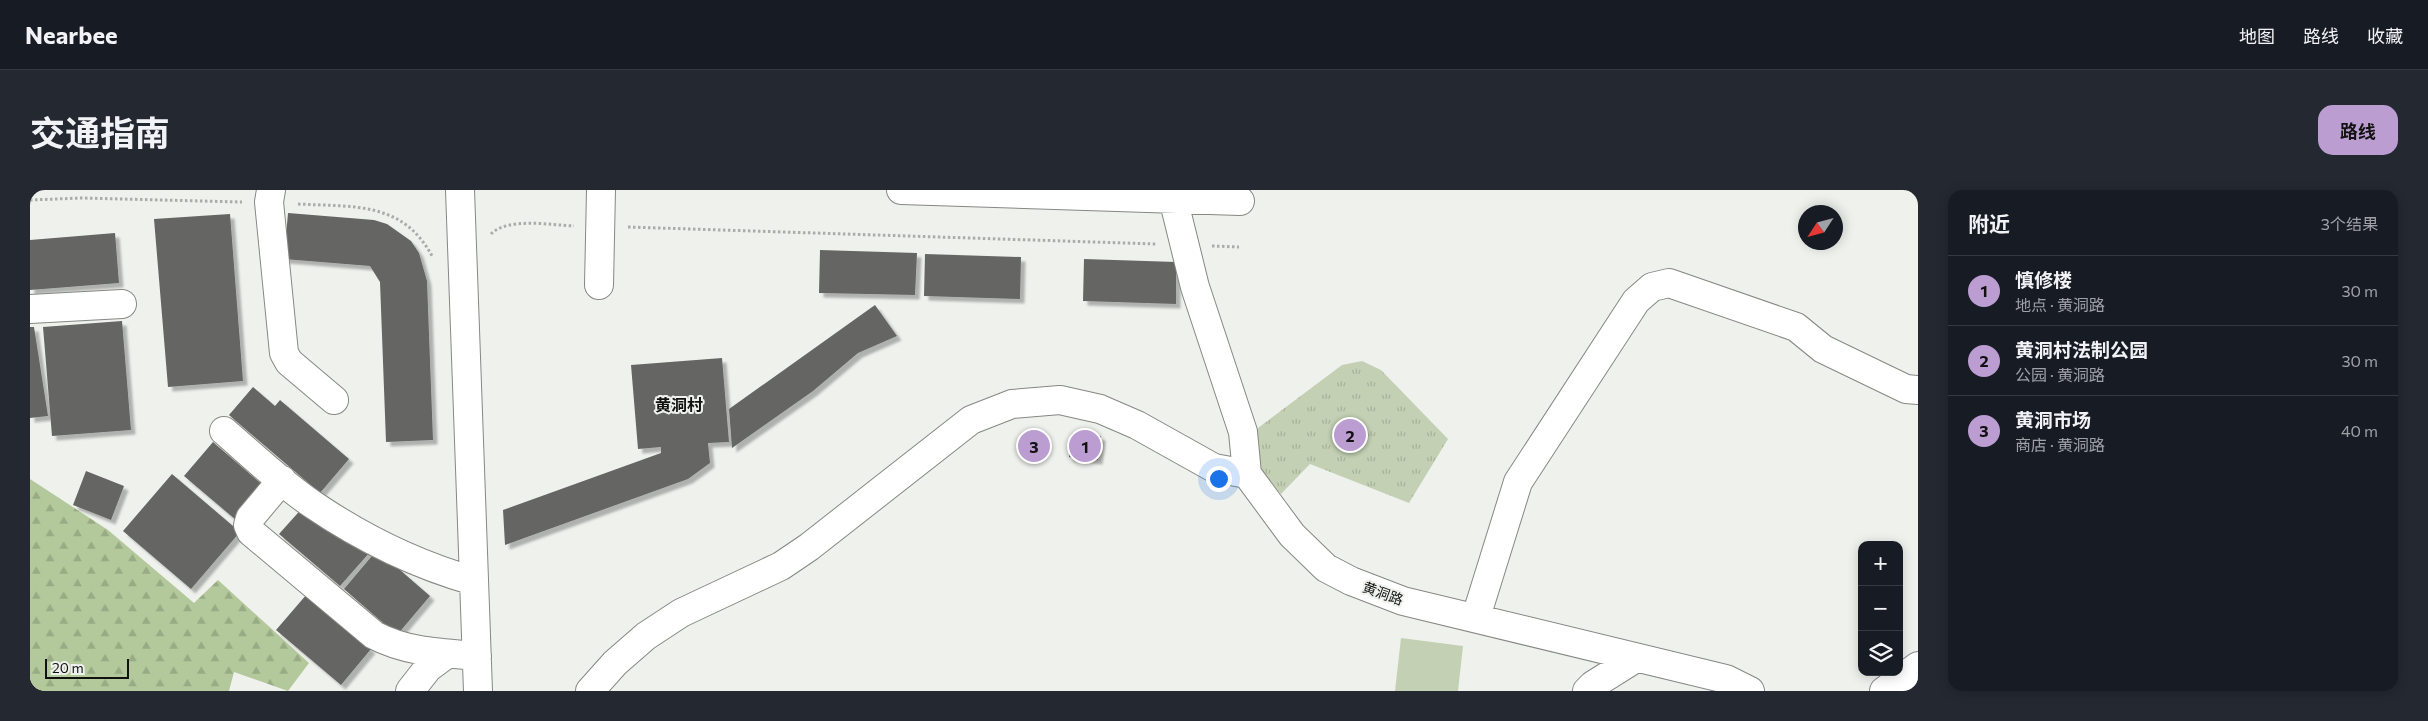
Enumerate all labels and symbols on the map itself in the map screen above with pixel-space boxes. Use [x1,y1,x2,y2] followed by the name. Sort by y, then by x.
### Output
[1798,205,1843,250] north arrow
[655,395,703,414] district label: 黄洞村
[1334,416,1366,454] pin: 2
[1018,427,1050,465] pin: 3
[1069,427,1101,465] pin: 1
[1206,466,1232,492] your location
[1360,578,1406,608] street label: 黄洞路
[45,656,129,679] scale bar

